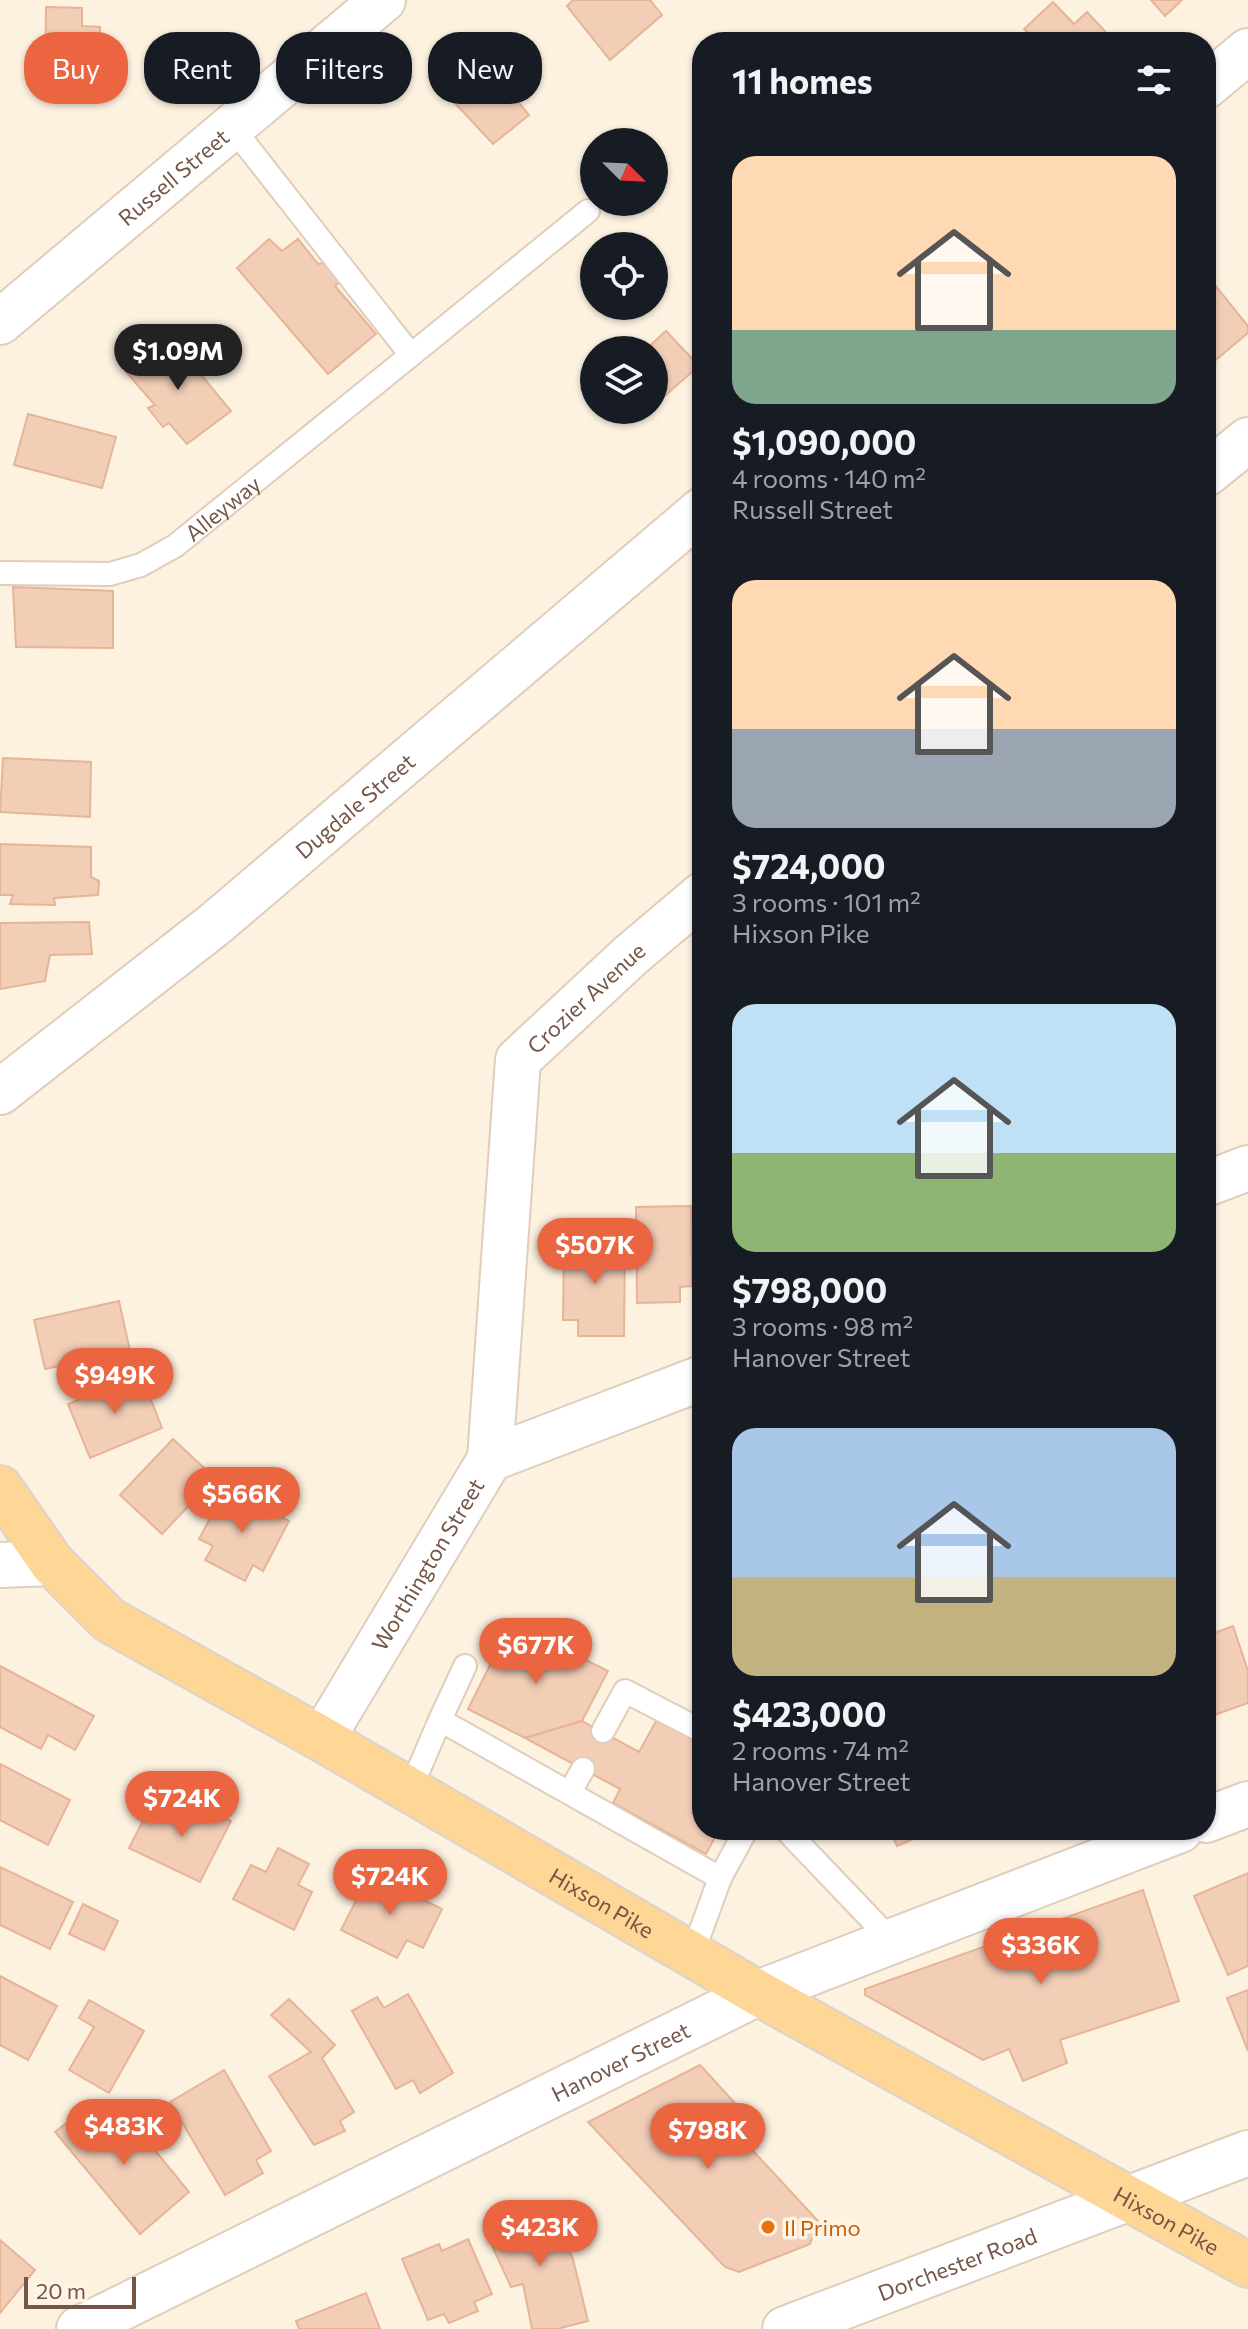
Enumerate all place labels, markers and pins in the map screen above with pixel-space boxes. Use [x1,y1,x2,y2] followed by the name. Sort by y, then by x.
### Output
[113,324,243,392] pin: $1.09M
[539,1218,651,1286] pin: $507K
[59,1348,171,1416] pin: $949K
[186,1467,298,1535] pin: $566K
[480,1618,592,1686] pin: $677K
[126,1771,238,1839] pin: $724K
[334,1849,446,1917] pin: $724K
[985,1918,1097,1986] pin: $336K
[68,2099,180,2167] pin: $483K
[652,2103,764,2171] pin: $798K
[484,2200,596,2268] pin: $423K
[784,2214,861,2241] place label: Il Primo
[759,2218,777,2236] marker: Il Primo

